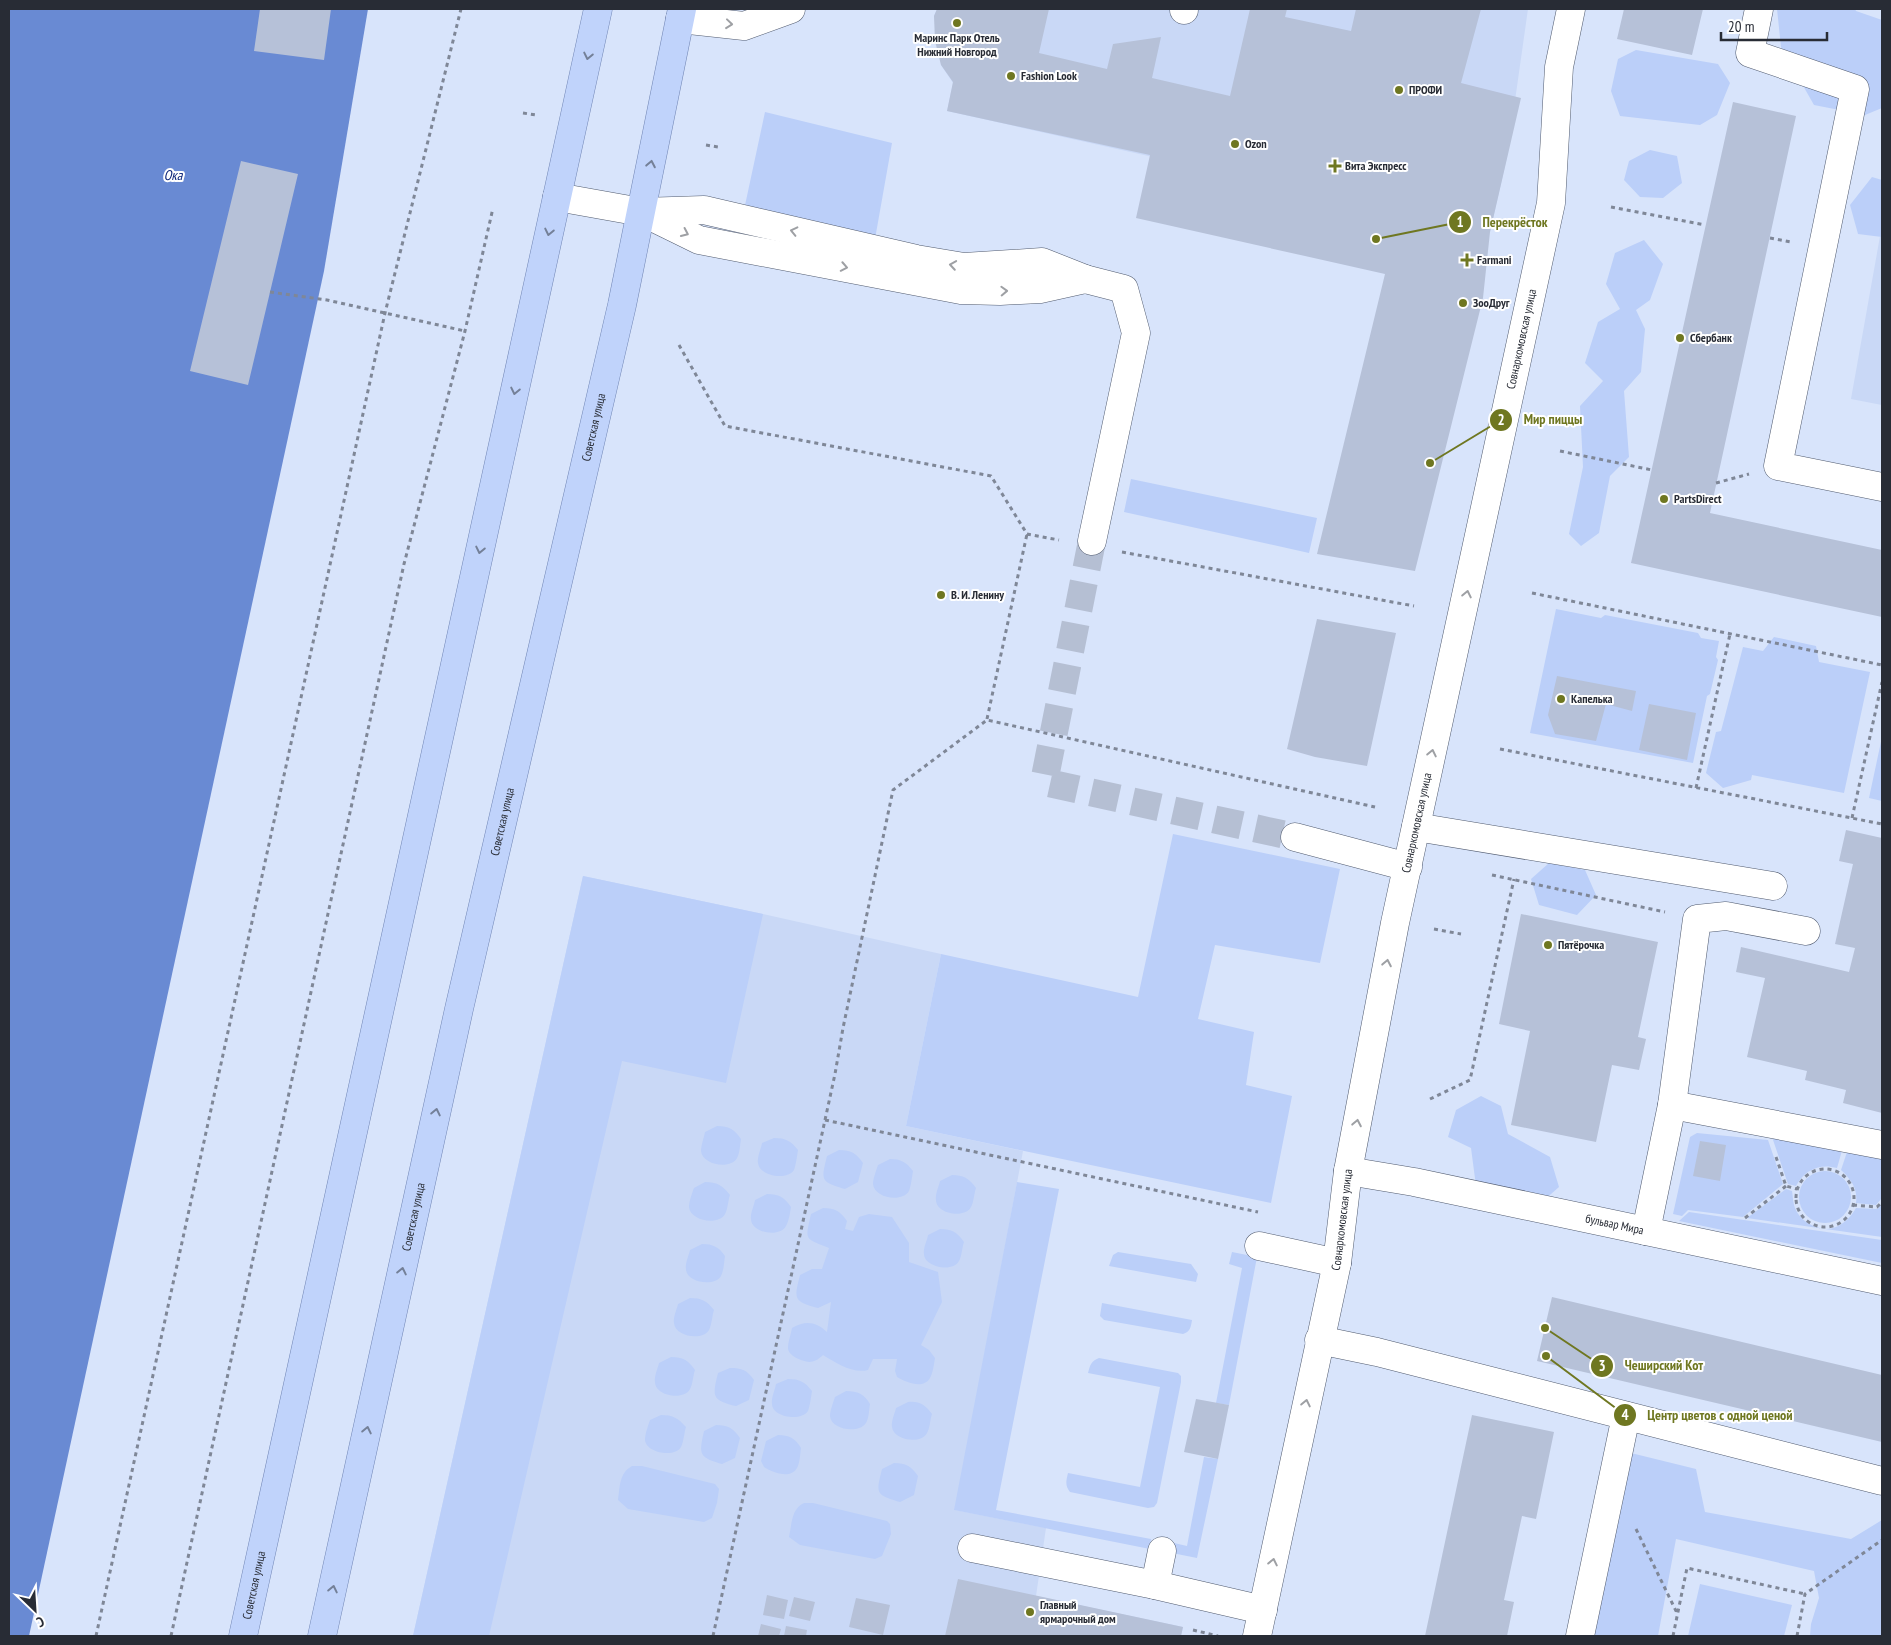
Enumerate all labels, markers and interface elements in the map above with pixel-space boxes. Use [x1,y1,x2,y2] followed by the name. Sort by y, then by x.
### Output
[1721,10,1827,42] scale bar
[951,17,963,29] marker: Маринс Парк Отель Нижний Новгород
[1728,17,1754,36] text: 20 m
[725,18,733,29] one-way arrow
[914,30,1000,59] place label: Маринс Парк Отель Нижний Новгород
[583,52,594,61] one-way arrow
[1021,68,1077,83] place label: Fashion Look
[1005,70,1017,82] marker: Fashion Look
[1409,82,1443,97] place label: ПРОФИ
[1393,84,1405,96] marker: ПРОФИ
[1245,136,1267,151] place label: Ozon
[1229,138,1241,150] marker: Ozon
[1345,158,1407,173] place label: Вита Экспресс
[645,160,655,169] one-way arrow
[1329,160,1341,172] marker: Вита Экспресс
[164,166,184,184] water label: Ока
[1447,207,1558,236] callout: Перекрёсток
[1456,212,1464,231] text: 1
[1482,213,1548,231] text: Перекрёсток
[789,226,798,237] one-way arrow
[680,227,689,237] one-way arrow
[544,228,555,237] one-way arrow
[1477,252,1512,267] place label: Farmani
[1461,254,1473,266] marker: Farmani
[948,260,956,271] one-way arrow
[839,262,848,272] one-way arrow
[1000,285,1008,296] one-way arrow
[1503,287,1539,390] street label: Совнаркомовская улица
[1473,295,1510,310] place label: ЗооДруг
[1457,297,1469,309] marker: ЗооДруг
[1690,330,1732,345] place label: Сбербанк
[1674,332,1686,344] marker: Сбербанк
[510,387,521,395] one-way arrow
[578,391,608,463] street label: Советская улица
[1489,405,1592,434] callout: Мир пиццы
[1497,410,1505,429] text: 2
[1524,410,1582,428] text: Мир пиццы
[1674,491,1722,506] place label: PartsDirect
[1658,493,1670,505] marker: PartsDirect
[475,545,486,554] one-way arrow
[951,587,1004,602] place label: В. И. Ленину
[935,589,947,601] marker: В. И. Ленину
[1461,590,1471,599] one-way arrow
[1571,691,1613,706] place label: Капелька
[1555,693,1567,705] marker: Капелька
[1426,748,1437,757] one-way arrow
[1398,771,1434,874] street label: Совнаркомовская улица
[487,786,517,857] street label: Советская улица
[1558,937,1604,952] place label: Пятёрочка
[1542,939,1554,951] marker: Пятёрочка
[1381,959,1392,967] one-way arrow
[431,1108,441,1117] one-way arrow
[1351,1118,1362,1127] one-way arrow
[1328,1168,1355,1272] street label: Совнаркомовская улица
[398,1181,428,1252] street label: Советская улица
[1584,1210,1645,1237] street label: бульвар Мира
[396,1267,407,1276] one-way arrow
[1590,1351,1713,1380] callout: Чеширский Кот
[1598,1356,1606,1375] text: 3
[1625,1356,1703,1374] text: Чеширский Кот
[1300,1398,1311,1407] one-way arrow
[1612,1400,1803,1429] callout: Центр цветов с одной ценой
[1621,1405,1629,1424] text: 4
[1647,1406,1793,1424] text: Центр цветов с одной ценой
[361,1425,372,1434] one-way arrow
[239,1549,268,1621] street label: Советская улица
[1267,1558,1277,1566] one-way arrow
[327,1584,337,1593] one-way arrow
[10,1585,60,1635] north arrow
[1040,1597,1116,1626] place label: Главный ярмарочный дом
[1024,1606,1036,1618] marker: Главный ярмарочный дом
[33,1612,47,1632] text: С

